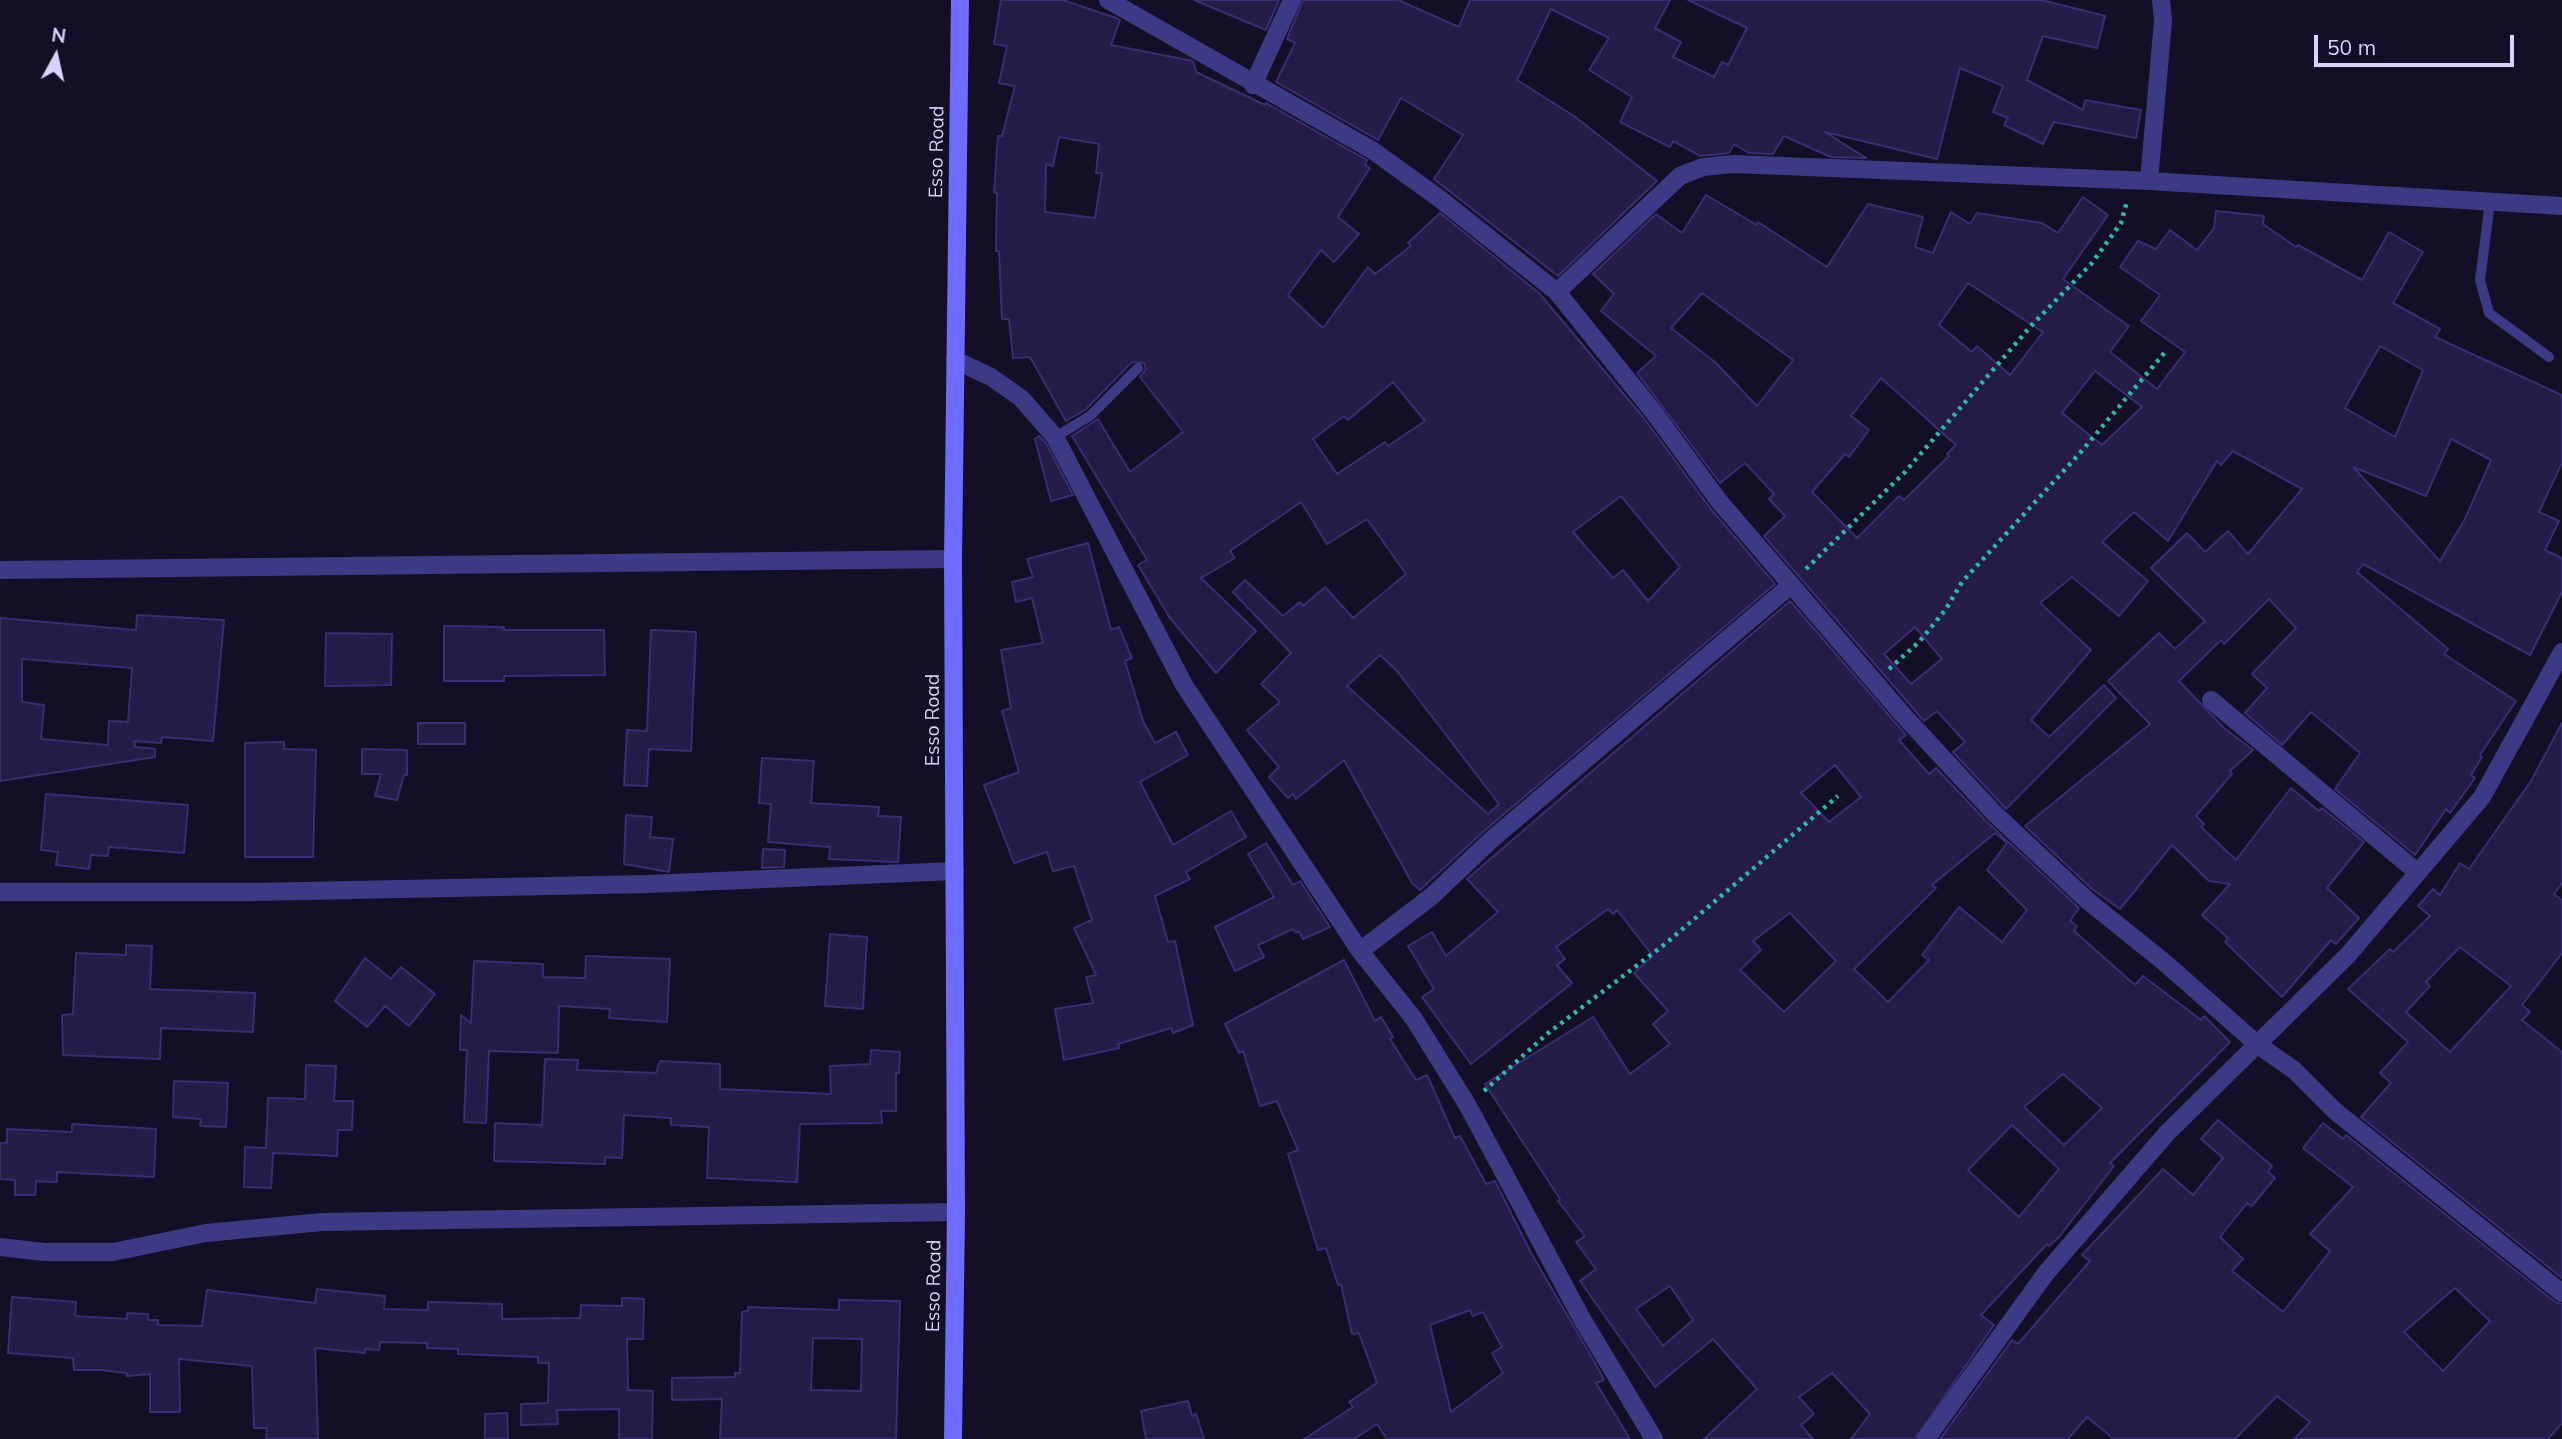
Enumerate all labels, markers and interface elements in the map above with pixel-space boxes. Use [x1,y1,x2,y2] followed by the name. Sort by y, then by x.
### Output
[21,21,91,91] north arrow
[2317,21,2516,65] scale bar
[50,22,68,48] text: N
[2327,34,2376,60] text: 50 m
[925,106,949,198] street label: Esso Road
[922,674,944,766] street label: Esso Road
[922,1240,946,1332] street label: Esso Road

